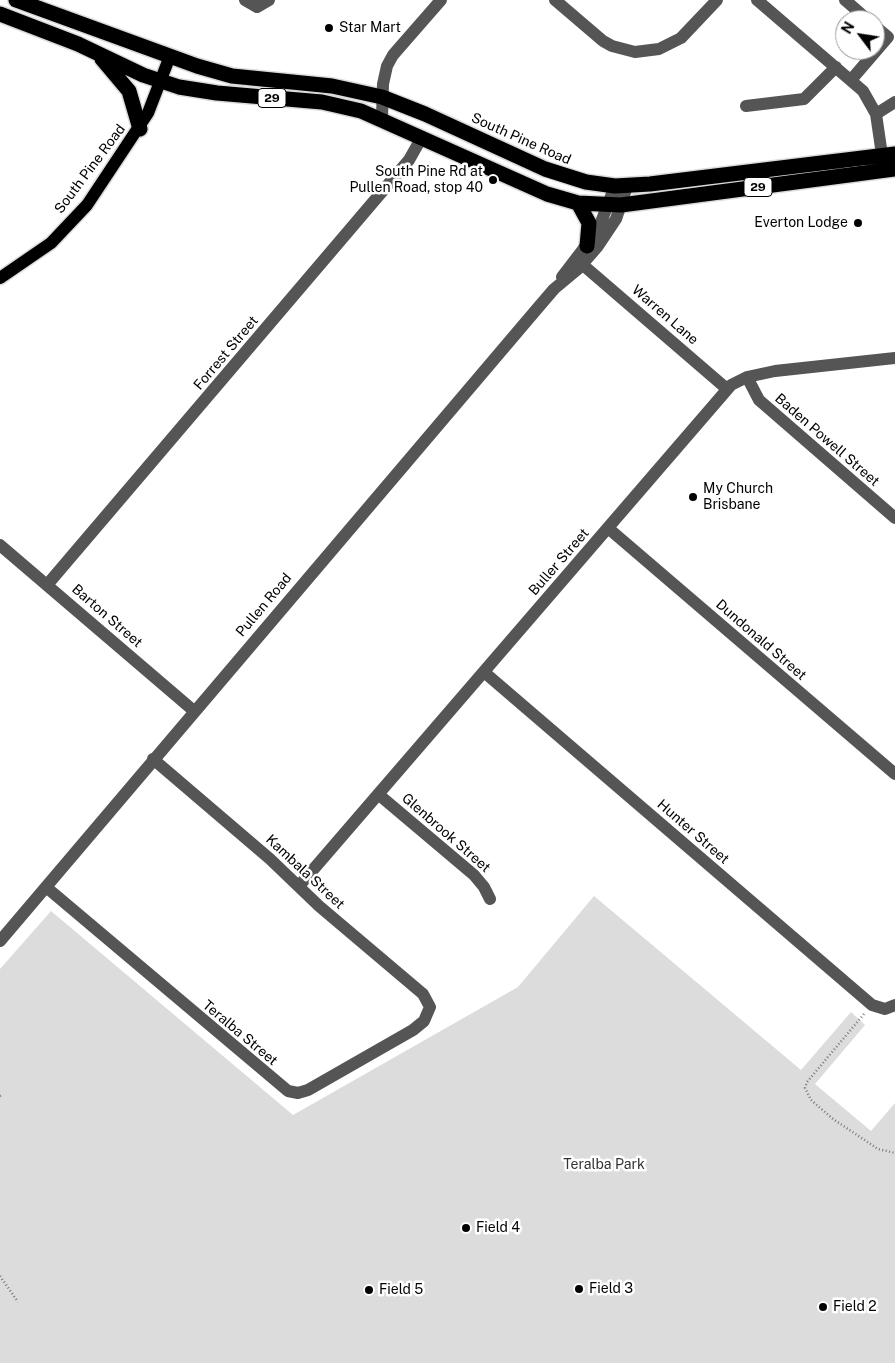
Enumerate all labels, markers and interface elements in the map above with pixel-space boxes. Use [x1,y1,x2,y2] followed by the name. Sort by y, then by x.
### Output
[835,10,885,60] north arrow
[838,19,858,37] text: N
[339,20,401,36] place label: Star Mart
[323,22,335,34] marker: Star Mart
[258,89,286,108] road number: 29
[469,109,573,169] street label: South Pine Road
[51,121,129,217] street label: South Pine Road
[349,164,483,196] place label: South Pine Rd at Pullen Road, stop 40
[487,174,499,186] marker: South Pine Rd at Pullen Road, stop 40
[744,178,772,196] road number: 29
[754,215,848,231] place label: Everton Lodge
[852,217,864,229] marker: Everton Lodge
[628,282,702,348] street label: Warren Lane
[190,313,262,393] street label: Forrest Street
[771,390,883,490] street label: Baden Powell Street
[703,481,773,514] place label: My Church Brisbane
[687,491,699,503] marker: My Church Brisbane
[525,525,593,599] street label: Buller Street
[233,570,295,640] street label: Pullen Road
[68,581,146,651] street label: Barton Street
[712,596,810,684] street label: Dundonald Street
[398,790,494,876] street label: Glenbrook Street
[654,796,732,868] street label: Hunter Street
[262,831,348,913] street label: Kambala Street
[199,997,281,1069] street label: Teralba Street
[563,1157,645,1173] park label: Teralba Park
[476,1220,520,1236] place label: Field 4
[460,1222,472,1234] marker: Field 4
[589,1281,633,1297] place label: Field 3
[379,1282,423,1298] place label: Field 5
[573,1283,585,1295] marker: Field 3
[363,1284,375,1296] marker: Field 5
[833,1299,877,1315] place label: Field 2
[817,1301,829,1313] marker: Field 2

